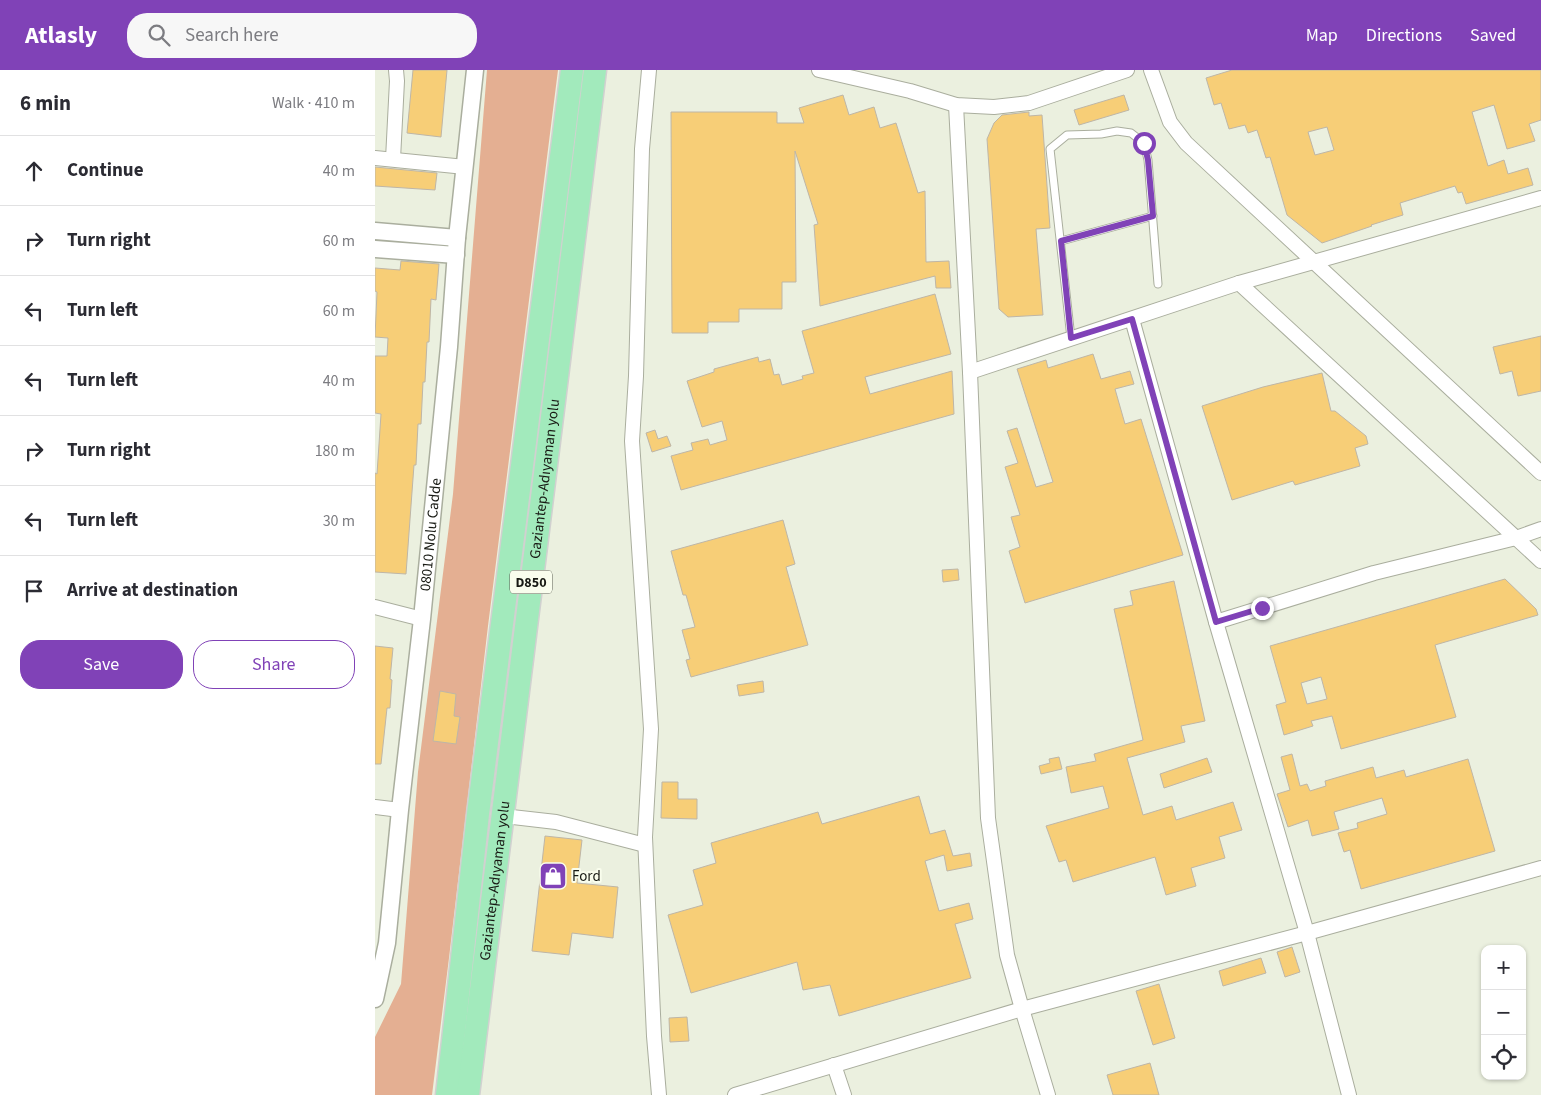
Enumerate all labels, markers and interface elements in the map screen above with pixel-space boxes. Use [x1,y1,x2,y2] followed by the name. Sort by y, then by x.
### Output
[127,13,477,58] search box
[25,18,97,53] text: Atlasly
[145,21,173,49] icon: search
[185,22,279,49] text: Search here
[1306,23,1338,48] text: Map
[1366,23,1442,48] text: Directions
[1470,23,1516,48] text: Saved
[20,88,71,118] text: 6 min
[272,92,355,114] text: Walk · 410 m
[1133,132,1156,155] route start
[20,157,48,185] icon: ahead
[67,157,144,184] text: Continue
[323,160,355,182] text: 40 m
[20,227,48,255] icon: right
[67,227,151,254] text: Turn right
[323,230,355,252] text: 60 m
[20,297,48,325] icon: left
[67,297,138,324] text: Turn left
[323,300,355,322] text: 60 m
[20,367,48,395] icon: left
[67,367,138,394] text: Turn left
[323,370,355,392] text: 40 m
[525,398,565,560] street label: Gaziantep-Adıyaman yolu
[20,437,48,465] icon: right
[67,437,151,464] text: Turn right
[315,440,355,462] text: 180 m
[415,477,447,592] street label: 08010 Nolu Cadde
[20,507,48,535] icon: left
[67,507,138,534] text: Turn left
[323,510,355,532] text: 30 m
[510,571,552,594] road number: D850
[20,577,48,605] icon: arrive
[67,577,238,604] text: Arrive at destination
[1251,597,1274,620] route end
[20,640,183,689] button: Save
[193,640,355,689] button: Share
[475,800,515,962] street label: Gaziantep-Adıyaman yolu
[538,861,568,891] shop icon: Ford
[572,866,601,887] place label: Ford
[1481,945,1526,1080] map controls
[1481,945,1526,990] button: +
[1481,990,1526,1035] button: −
[1481,1035,1526,1080] button: locate

